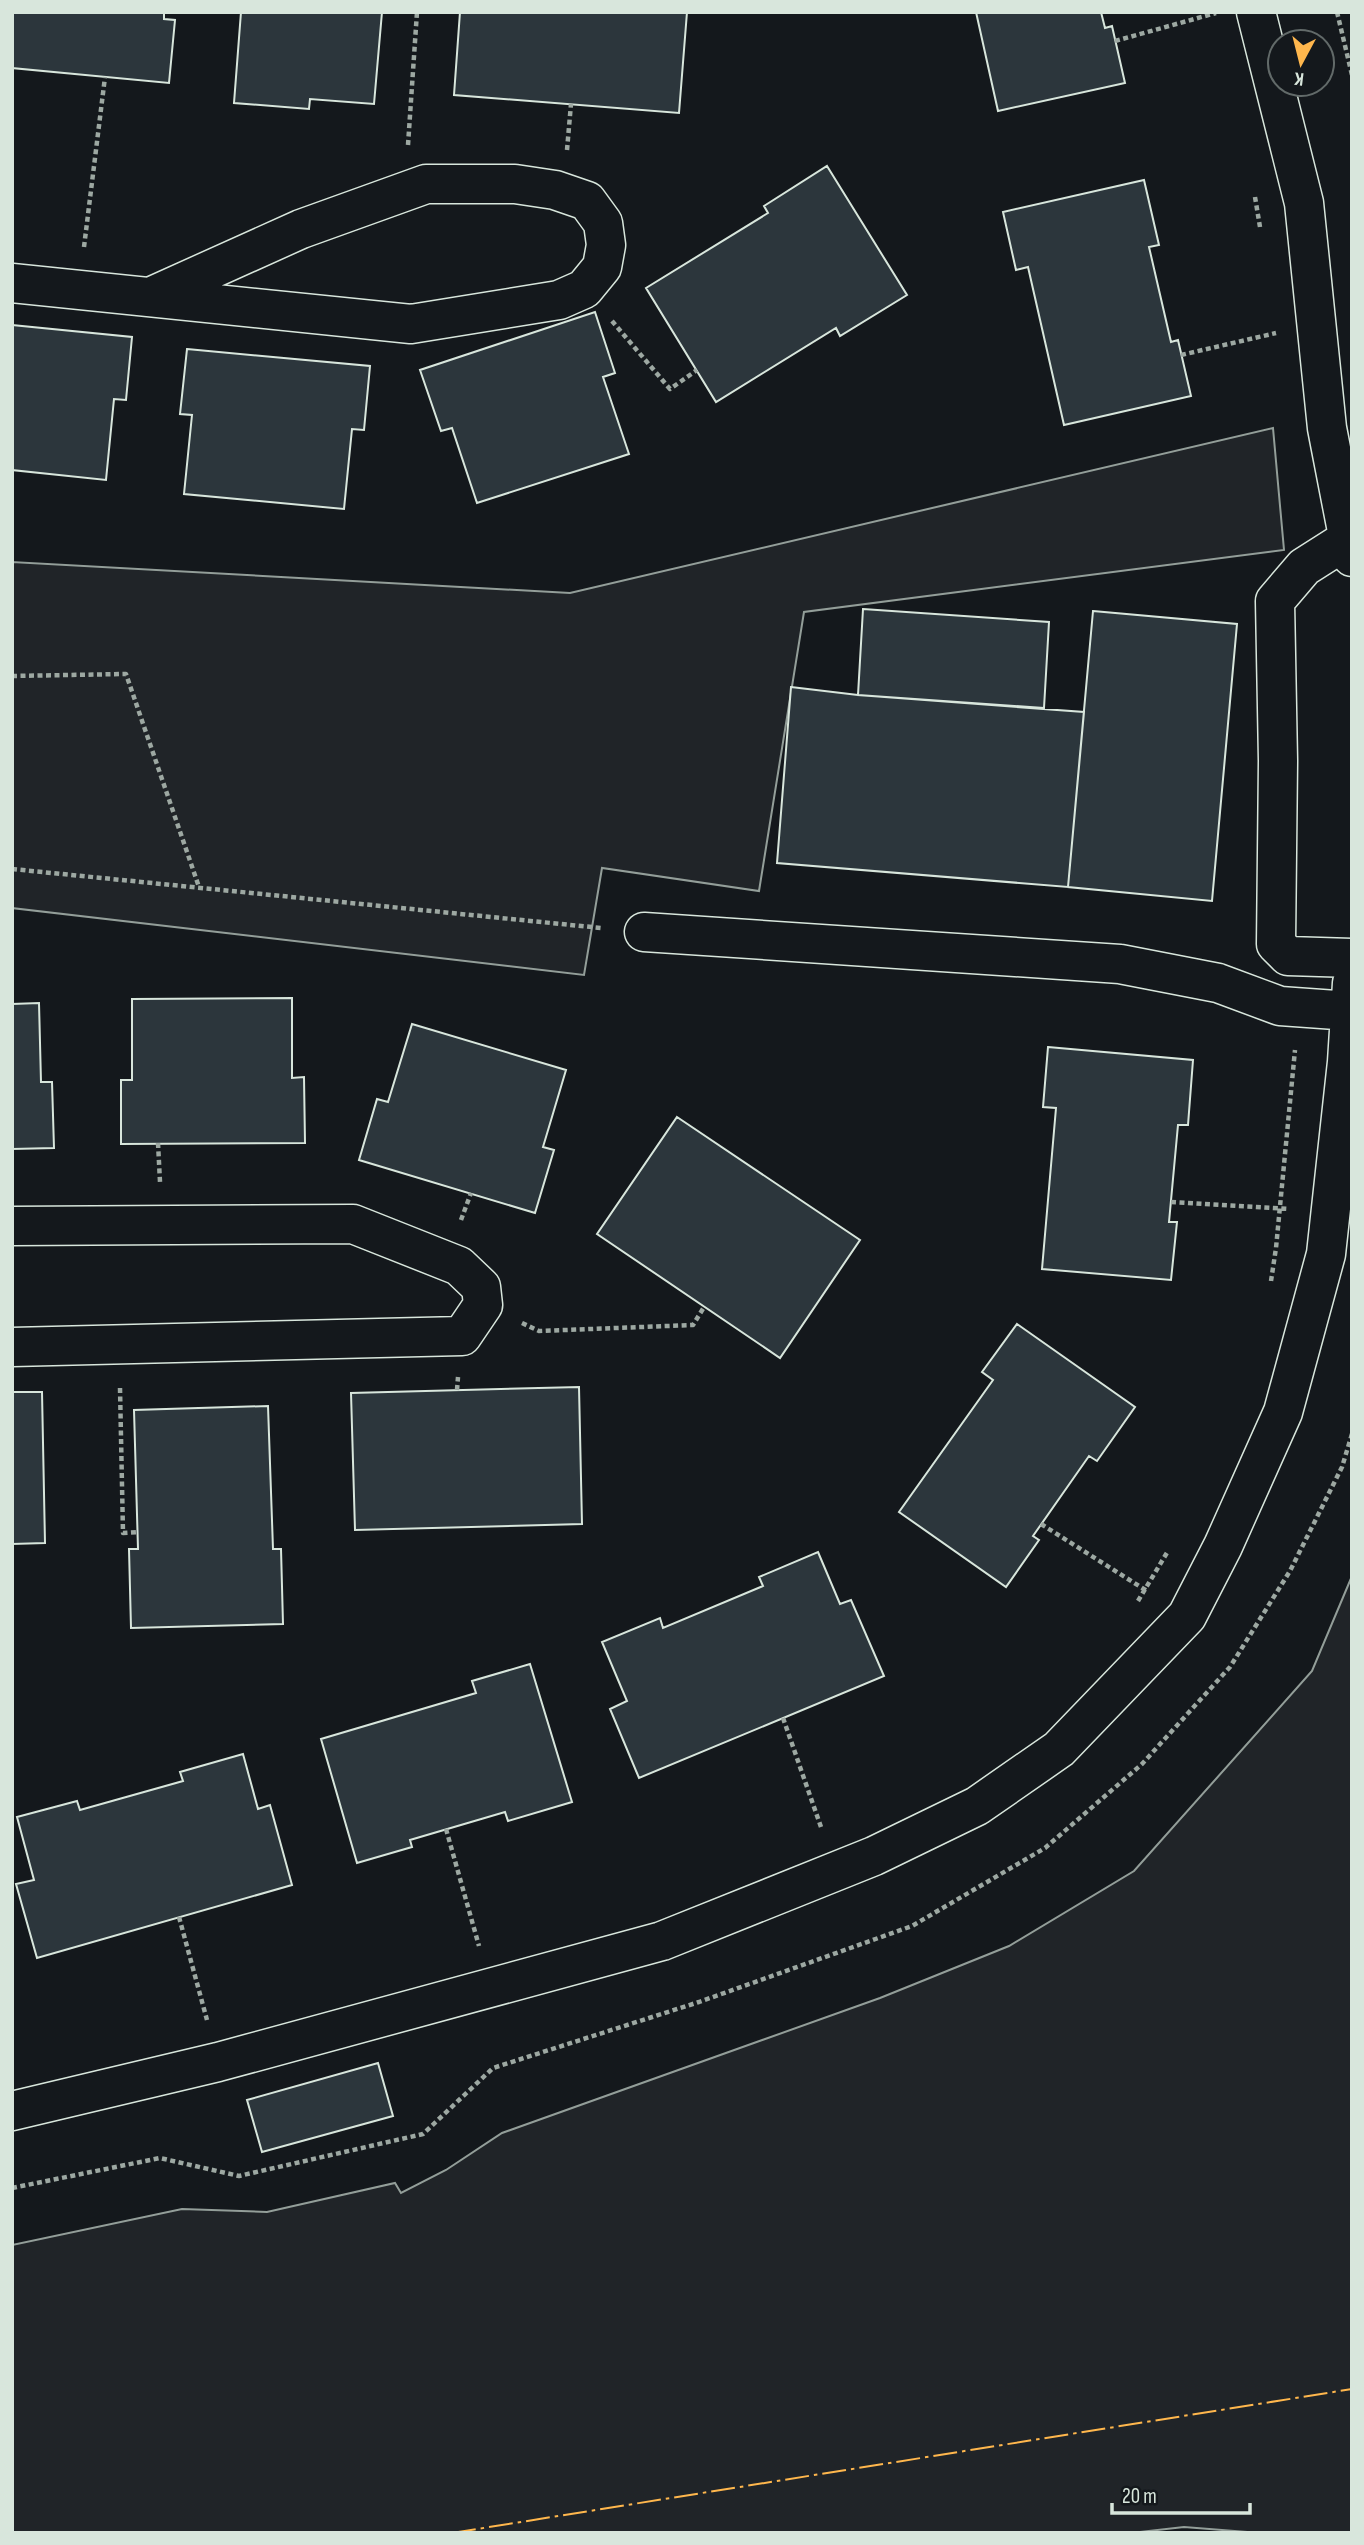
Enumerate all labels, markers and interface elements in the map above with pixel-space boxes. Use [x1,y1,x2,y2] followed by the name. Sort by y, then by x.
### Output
[1266,28,1336,98] north arrow
[1292,66,1305,90] text: K
[1112,2472,1250,2516] scale bar
[1122,2484,1157,2509] text: 20 m

